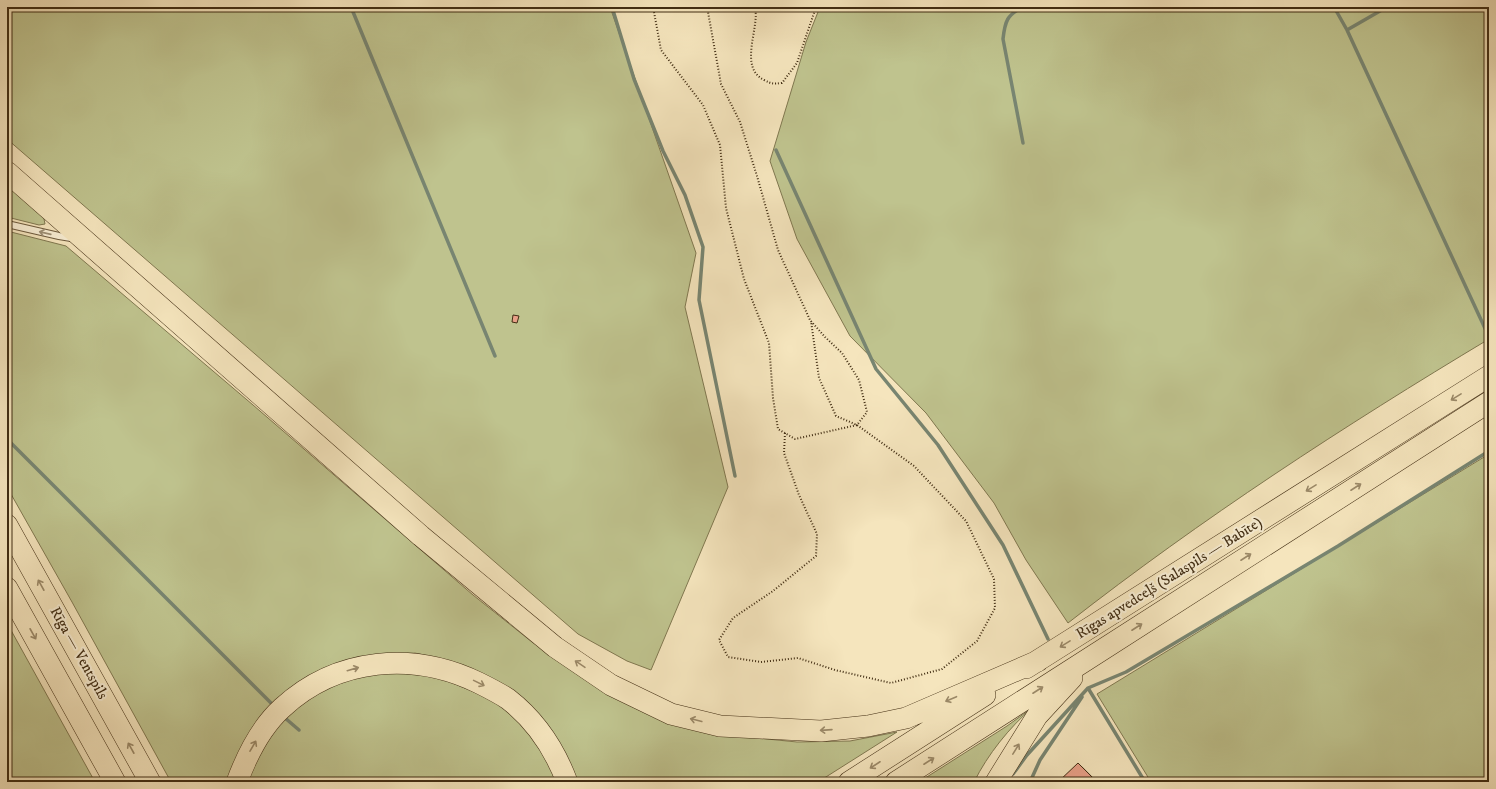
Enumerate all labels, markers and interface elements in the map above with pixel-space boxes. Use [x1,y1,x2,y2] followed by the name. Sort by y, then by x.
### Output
[39,229,52,236] one-way arrow
[1450,393,1462,401] one-way arrow
[1350,483,1361,491] one-way arrow
[1305,485,1317,493] one-way arrow
[1072,513,1266,643] street label: Rīgas apvedceļš (Salaspils — Babīte)
[1240,553,1251,561] one-way arrow
[36,580,44,592] one-way arrow
[46,603,112,703] street label: Rīga — Ventspils
[1131,623,1142,631] one-way arrow
[29,628,37,640] one-way arrow
[1059,640,1071,648] one-way arrow
[575,660,586,668] one-way arrow
[346,665,359,672] one-way arrow
[473,680,485,687] one-way arrow
[1032,686,1044,694] one-way arrow
[945,696,957,703] one-way arrow
[690,716,703,724] one-way arrow
[820,726,833,734] one-way arrow
[249,740,257,752] one-way arrow
[127,742,135,754] one-way arrow
[1012,744,1020,755] one-way arrow
[923,757,934,765] one-way arrow
[869,762,881,770] one-way arrow

